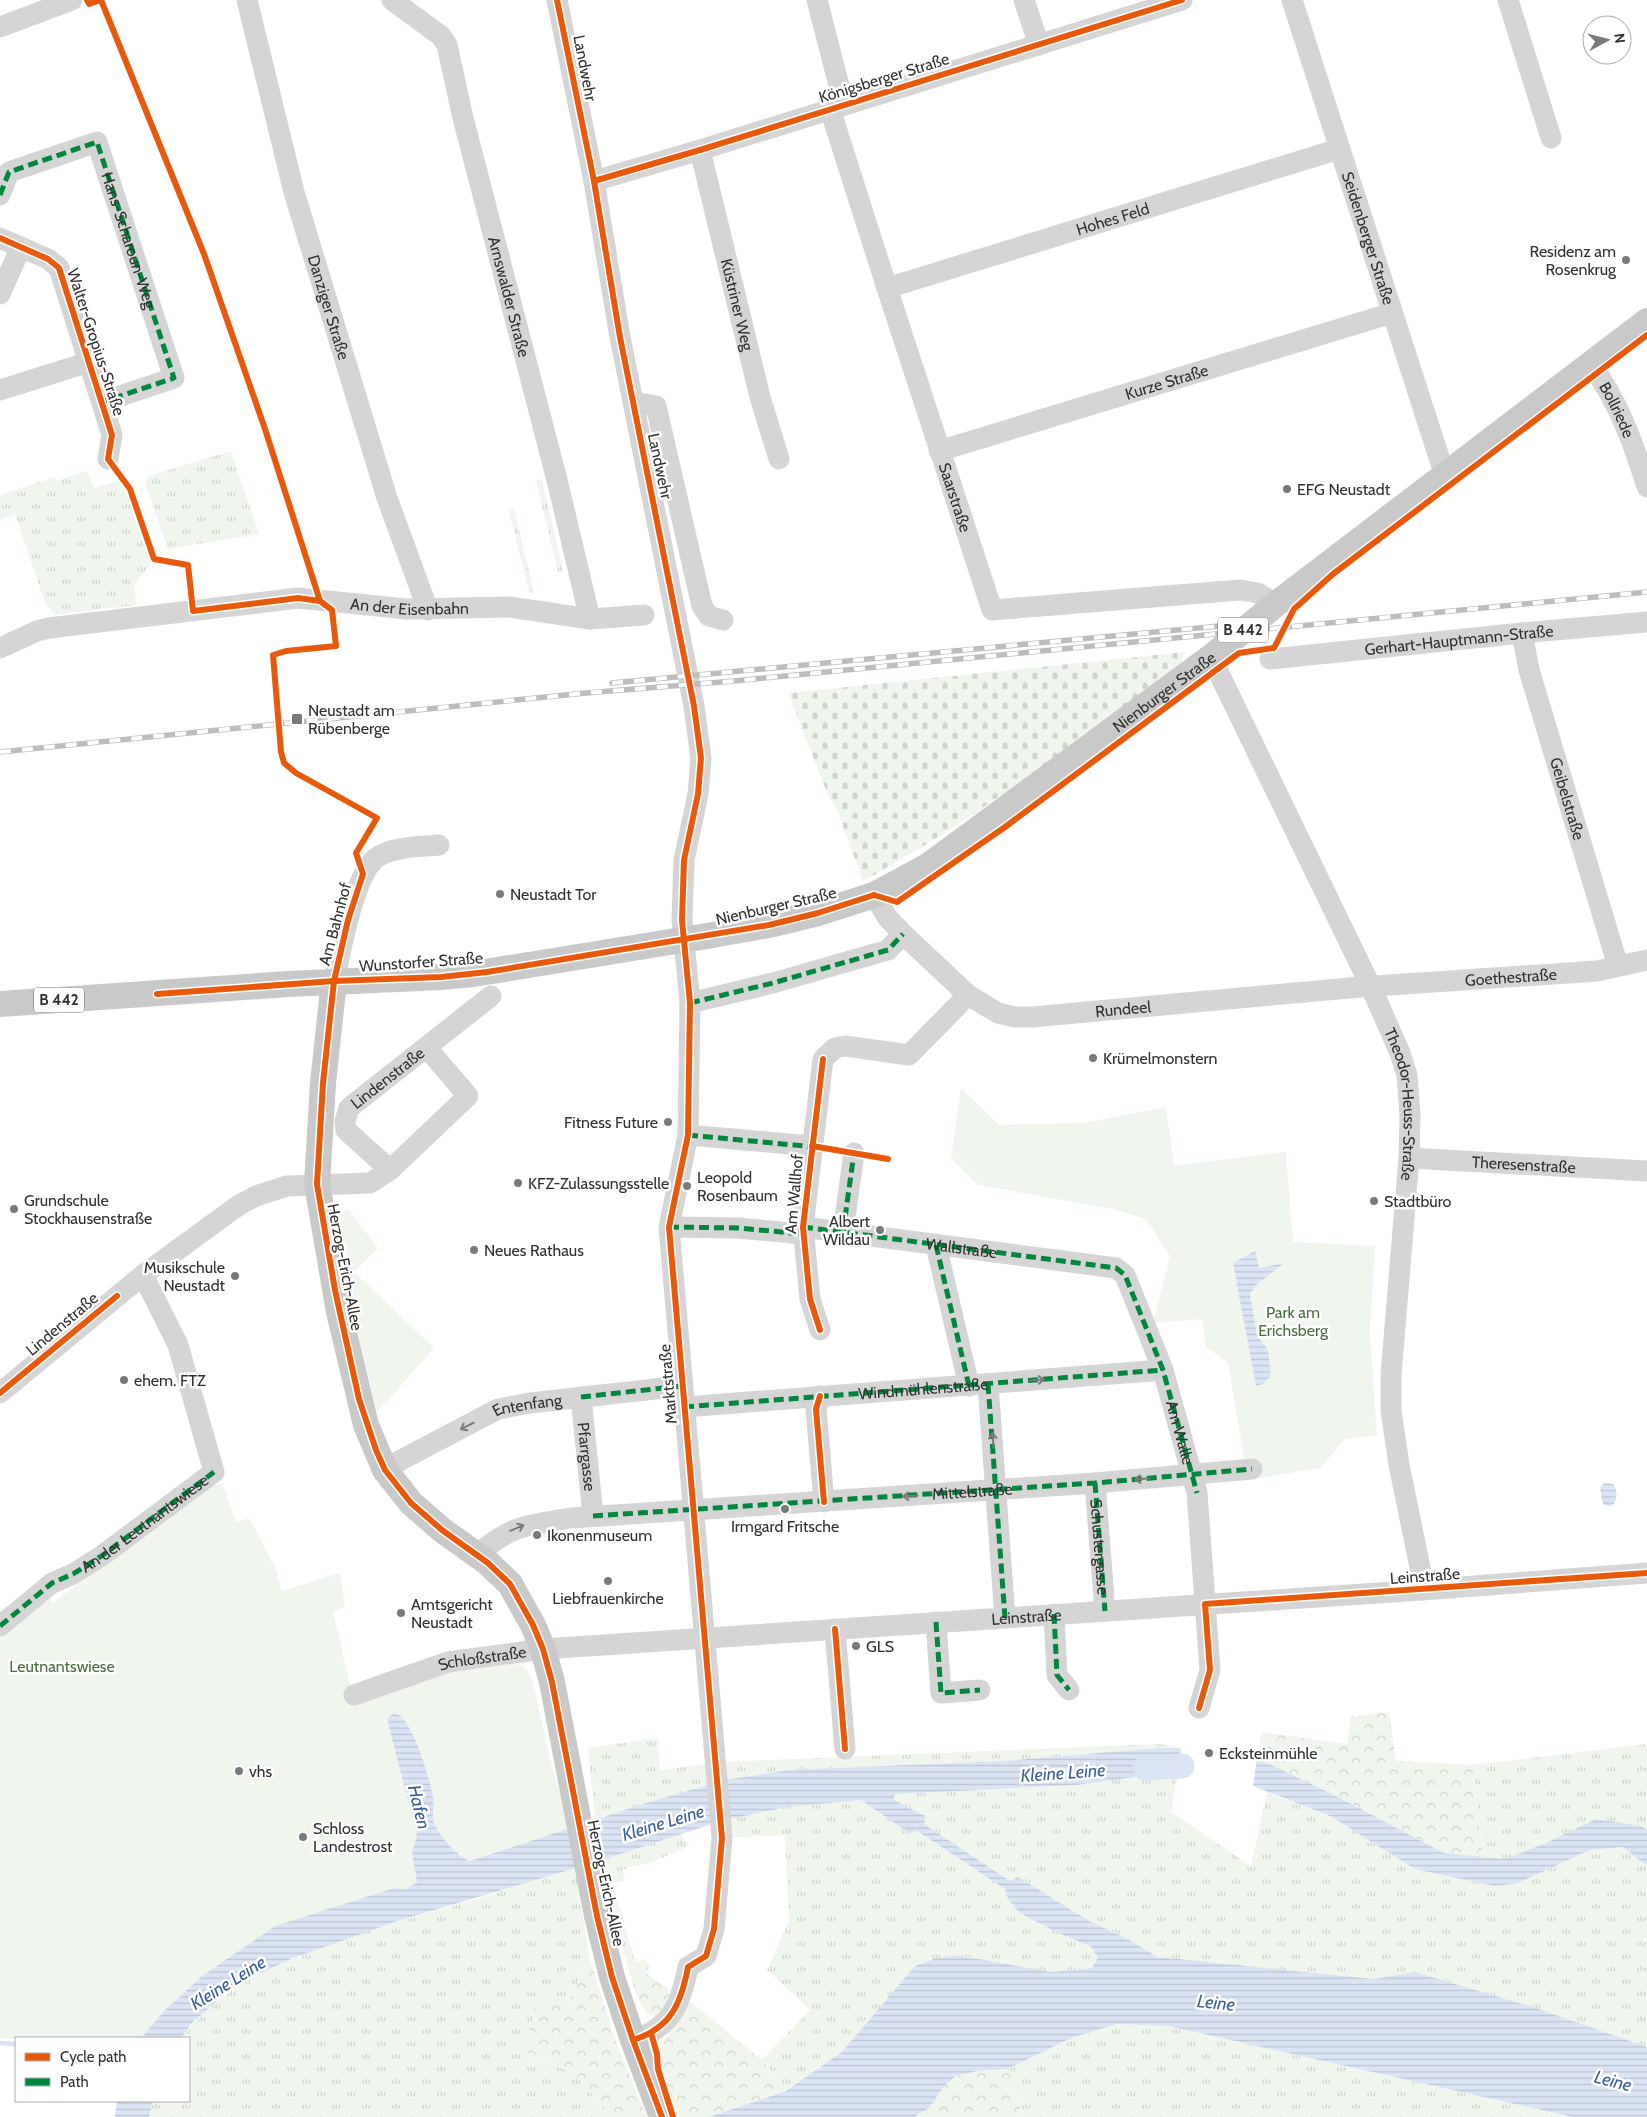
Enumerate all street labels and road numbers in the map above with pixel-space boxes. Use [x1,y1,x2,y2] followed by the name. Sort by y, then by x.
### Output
[569,33,601,104] street label: Landwehr
[816,49,952,107] street label: Königsberger Straße
[1338,169,1399,307] street label: Seidenberger Straße
[98,170,160,312] street label: Hans-Scharoun-Weg
[1074,198,1151,239] street label: Hohes Feld
[485,234,534,359] street label: Arnswalder Straße
[304,252,354,362] street label: Danziger Straße
[717,257,758,353] street label: Küstriner Weg
[63,266,129,418] street label: Walter-Gropius-Straße
[1123,360,1210,403] street label: Kurze Straße
[1595,378,1639,440] street label: Bollriede
[644,431,676,502] street label: Landwehr
[935,460,975,534] street label: Saarstraße
[349,594,469,619] street label: An der Eisenbahn
[1218,618,1268,642] road number: B 442
[1364,621,1554,659] street label: Gerhart-Hauptmann-Straße
[1109,647,1219,736] street label: Nienburger Straße
[1546,755,1589,842] street label: Geibelstraße
[315,880,355,968] street label: Am Bahnhof
[714,883,838,929] street label: Nienburger Straße
[358,948,484,976] street label: Wunstorfer Straße
[1464,964,1557,989] street label: Goethestraße
[34,988,84,1012] road number: B 442
[1094,997,1152,1021] street label: Rundeel
[1381,1025,1420,1181] street label: Theodor-Heuss-Straße
[347,1043,428,1113] street label: Lindenstraße
[1471,1152,1576,1177] street label: Theresenstraße
[781,1153,807,1235] street label: Am Wallhof
[323,1202,367,1332] street label: Herzog-Erich-Allee
[925,1234,998,1262] street label: Wallstraße
[22,1288,102,1360] street label: Lindenstraße
[655,1343,681,1425] street label: Marktstraße
[858,1374,989,1403] street label: Windmühlenstraße
[489,1390,564,1420] street label: Entenfang
[1162,1398,1198,1466] street label: Am Walle
[574,1421,600,1492] street label: Pfarrgasse
[77,1470,212,1576] street label: An der Leutnantswiese
[931,1479,1013,1503] street label: Mittelstraße
[1087,1498,1113,1595] street label: Schustergasse
[1389,1564,1461,1588] street label: Leinstraße
[991,1605,1062,1628] street label: Leinstraße
[435,1642,527,1674] street label: Schloßstraße
[583,1818,629,1948] street label: Herzog-Erich-Allee

